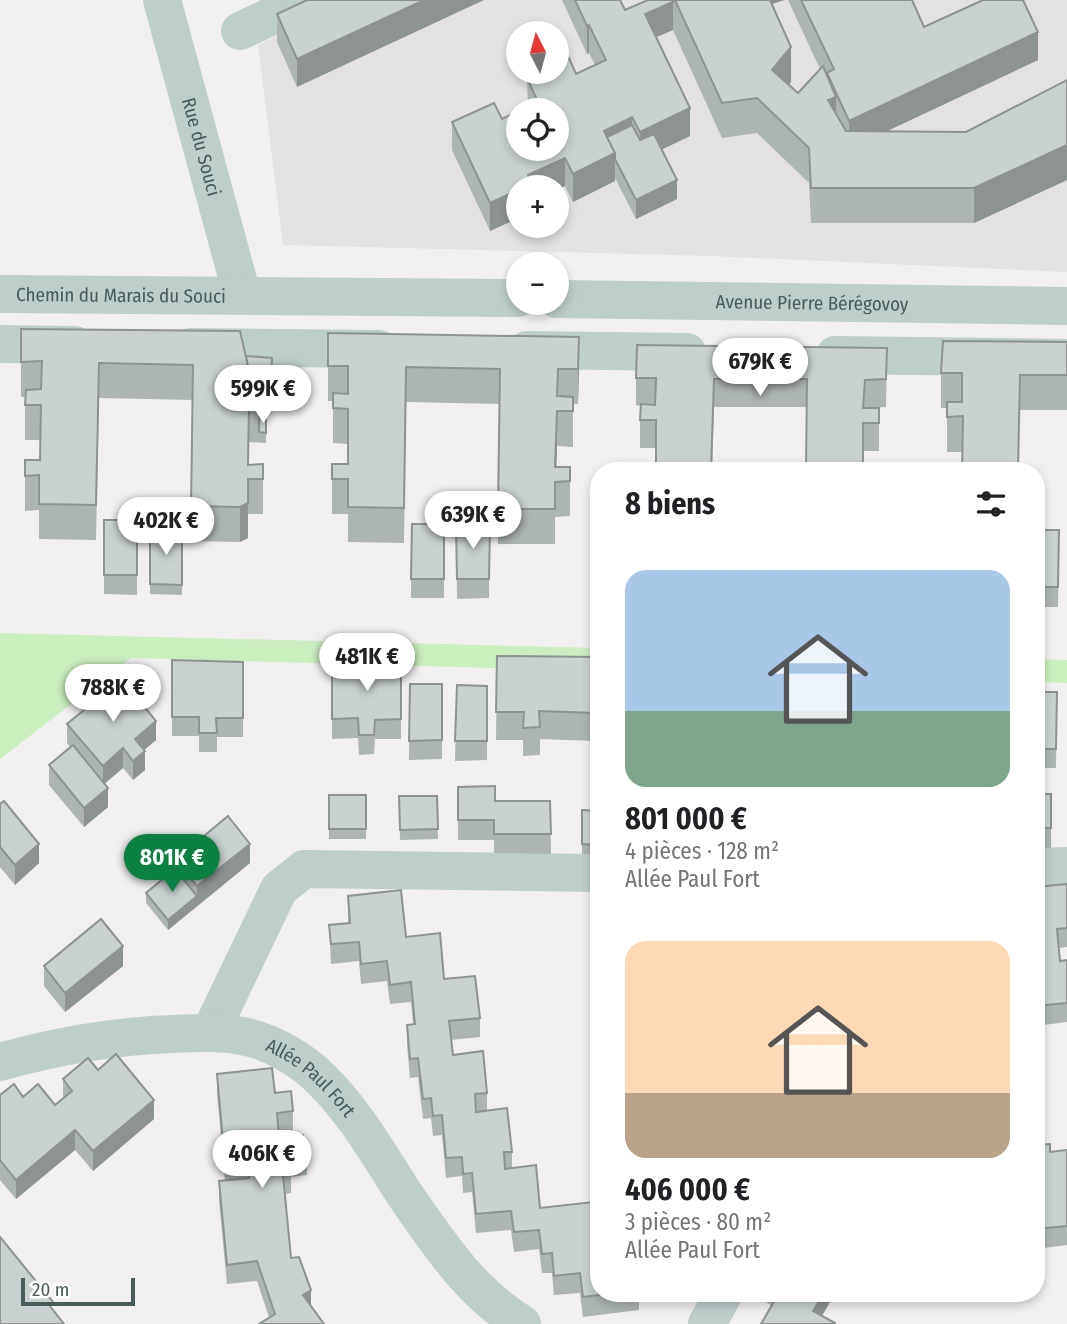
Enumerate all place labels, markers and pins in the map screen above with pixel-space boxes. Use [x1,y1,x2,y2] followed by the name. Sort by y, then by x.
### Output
[703,338,817,398] pin: 679K €
[206,366,320,425] pin: 599K €
[416,491,530,551] pin: 639K €
[109,498,223,557] pin: 402K €
[310,634,424,693] pin: 481K €
[56,664,170,724] pin: 788K €
[115,834,229,894] pin: 801K €
[205,1130,319,1190] pin: 406K €

